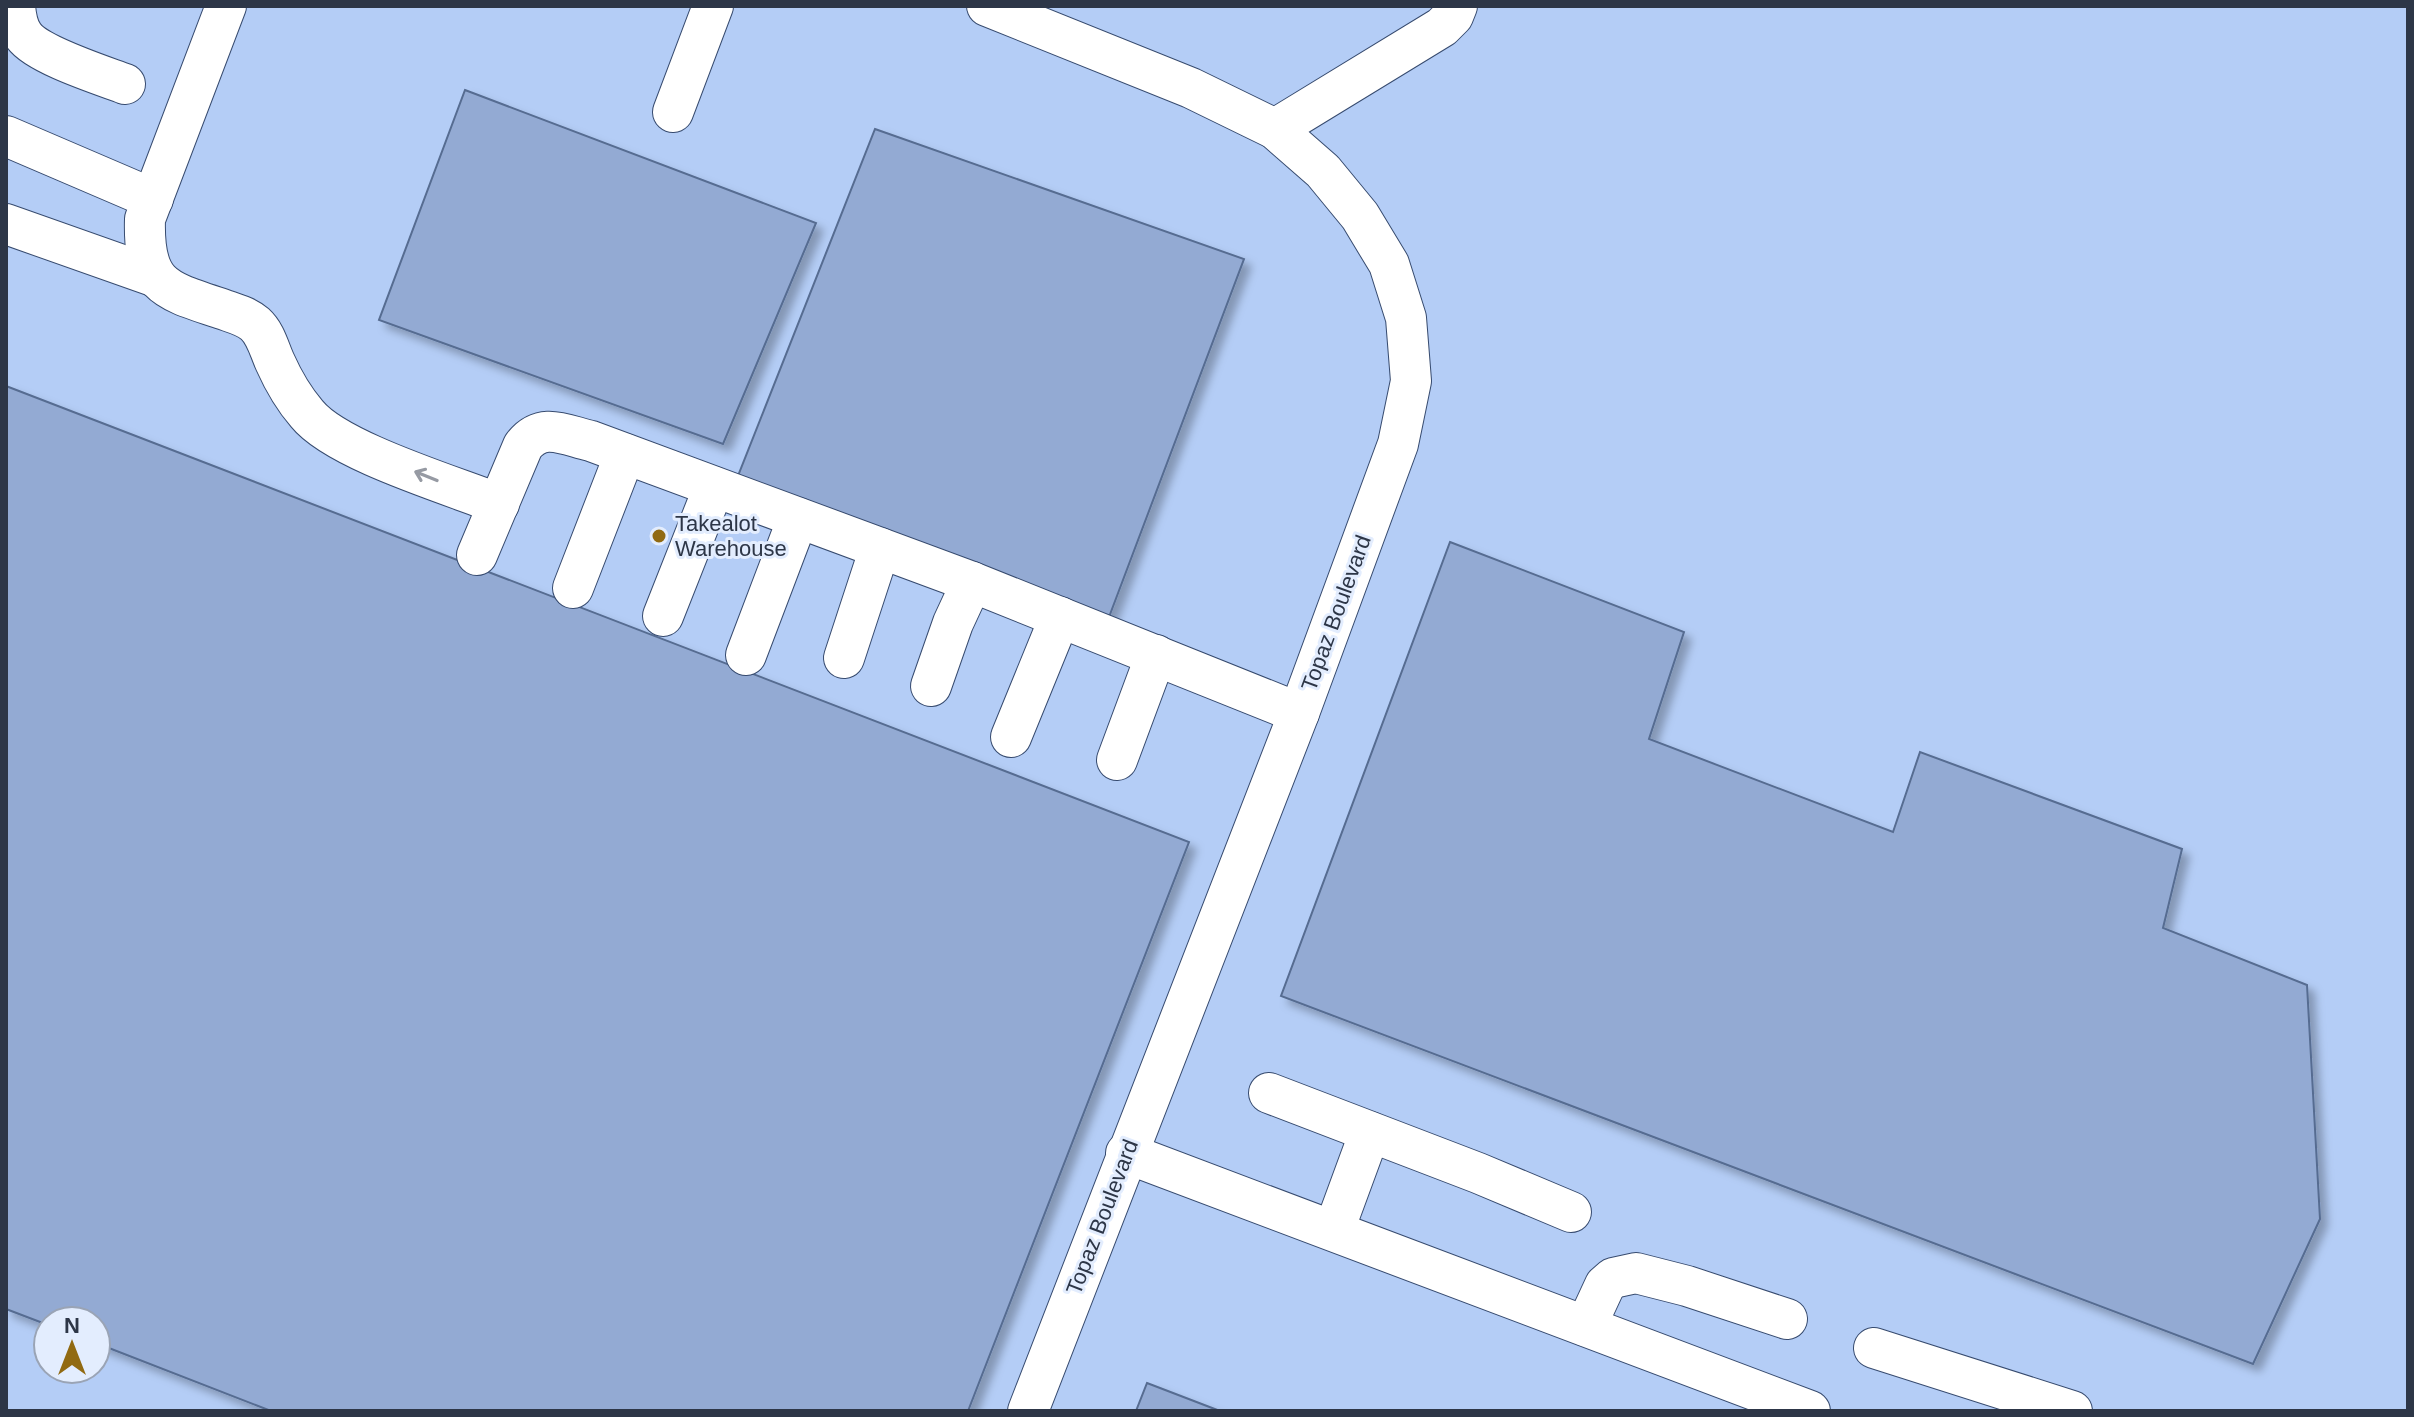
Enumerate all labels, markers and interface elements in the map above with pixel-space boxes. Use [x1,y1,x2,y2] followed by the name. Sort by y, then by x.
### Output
[414,468,439,482] one-way arrow
[675,511,787,561] place label: Takealot Warehouse
[650,527,668,545] marker: Takealot Warehouse
[1296,532,1376,694] street label: Topaz Boulevard
[1061,1136,1143,1298] street label: Topaz Boulevard
[32,1305,112,1385] north arrow
[64,1313,80,1338] text: N

